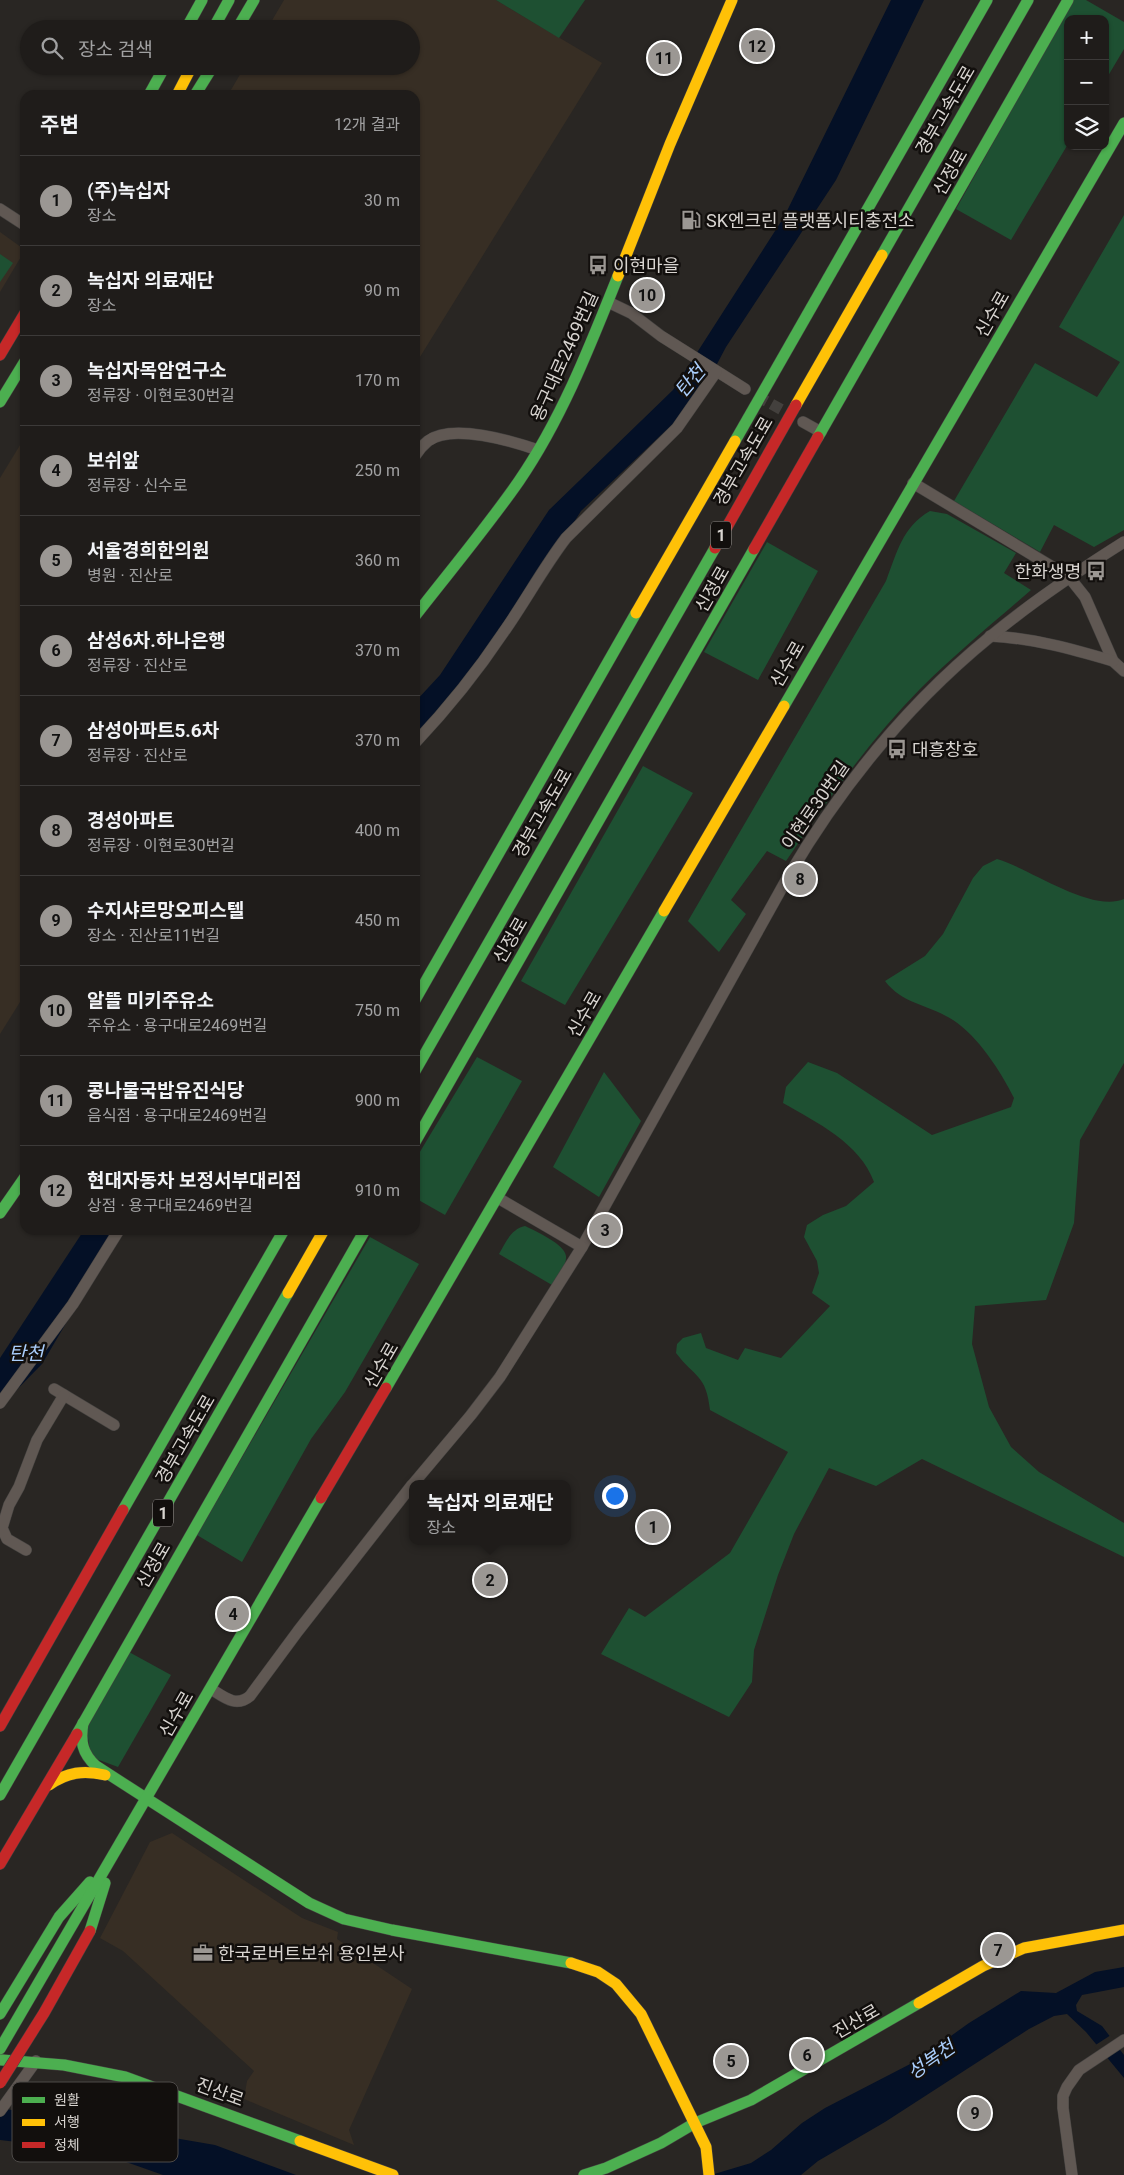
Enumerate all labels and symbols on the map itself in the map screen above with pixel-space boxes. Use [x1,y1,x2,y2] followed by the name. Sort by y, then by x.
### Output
[741,27,773,65] pin: 12
[648,39,680,77] pin: 11
[911,62,979,158] street label: 경부고속도로
[928,145,972,199] street label: 신정로
[680,209,702,231] fuel station icon: SK엔크린 플랫폼시티충전소
[706,210,915,231] place label: SK엔크린 플랫폼시티충전소
[587,254,609,276] bus stop icon: 이현마을
[613,255,679,276] place label: 이현마을
[631,276,663,314] pin: 10
[970,287,1014,341] street label: 신수로
[526,288,602,424] street label: 용구대로2469번길
[670,359,711,402] water label: 탄천
[709,413,777,509] street label: 경부고속도로
[711,522,731,548] road number: 1
[1085,560,1107,582] bus stop icon: 한화생명
[1015,561,1081,582] place label: 한화생명
[690,562,734,616] street label: 신정로
[765,637,809,691] street label: 신수로
[886,738,908,760] bus stop icon: 대흥창호
[912,739,978,760] place label: 대흥창호
[777,757,853,853] street label: 이현로30번길
[508,765,576,861] street label: 경부고속도로
[784,860,816,898] pin: 8
[488,913,532,967] street label: 신정로
[562,987,606,1041] street label: 신수로
[589,1211,621,1249] pin: 3
[359,1338,403,1392] street label: 신수로
[9,1342,45,1365] water label: 탄천
[151,1391,219,1487] street label: 경부고속도로
[602,1483,628,1509] your location
[153,1500,173,1526] road number: 1
[637,1508,669,1546] pin: 1
[131,1538,175,1592] street label: 신정로
[474,1561,506,1599] pin: 2
[217,1595,249,1633] pin: 4
[154,1687,198,1741] street label: 신수로
[982,1931,1014,1969] pin: 7
[192,1942,214,1964] office icon: 한국로버트보쉬 용인본사
[218,1943,405,1964] place label: 한국로버트보쉬 용인본사
[829,1999,883,2043] street label: 진산로
[903,2035,960,2084] water label: 성복천
[791,2036,823,2074] pin: 6
[715,2042,747,2080] pin: 5
[193,2074,247,2110] street label: 진산로
[12,2082,178,2162] legend
[54,2092,80,2108] text: 원활
[959,2094,991,2132] pin: 9
[54,2114,80,2130] text: 서행
[54,2137,80,2153] text: 정체

